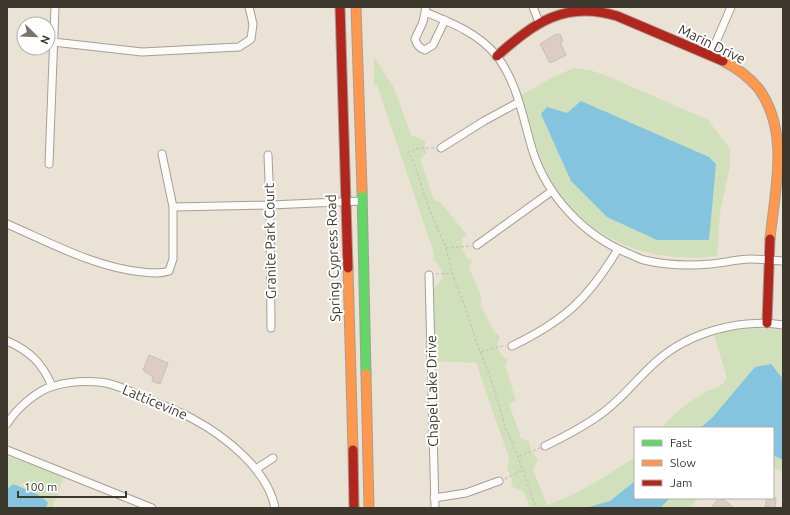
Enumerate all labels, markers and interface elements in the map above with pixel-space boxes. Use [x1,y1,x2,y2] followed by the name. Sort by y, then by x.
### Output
[16,16,56,56] north arrow
[676,21,748,67] street label: Marin Drive
[38,34,52,46] text: N
[261,182,279,299] street label: Granite Park Court
[323,194,343,322] street label: Spring Cypress Road
[423,335,441,447] street label: Chapel Lake Drive
[120,381,190,423] street label: Latticevine
[634,427,774,499] legend
[670,436,692,449] text: Fast
[670,456,696,469] text: Slow
[18,473,126,499] scale bar
[670,476,692,489] text: Jam
[24,480,57,493] text: 100 m

